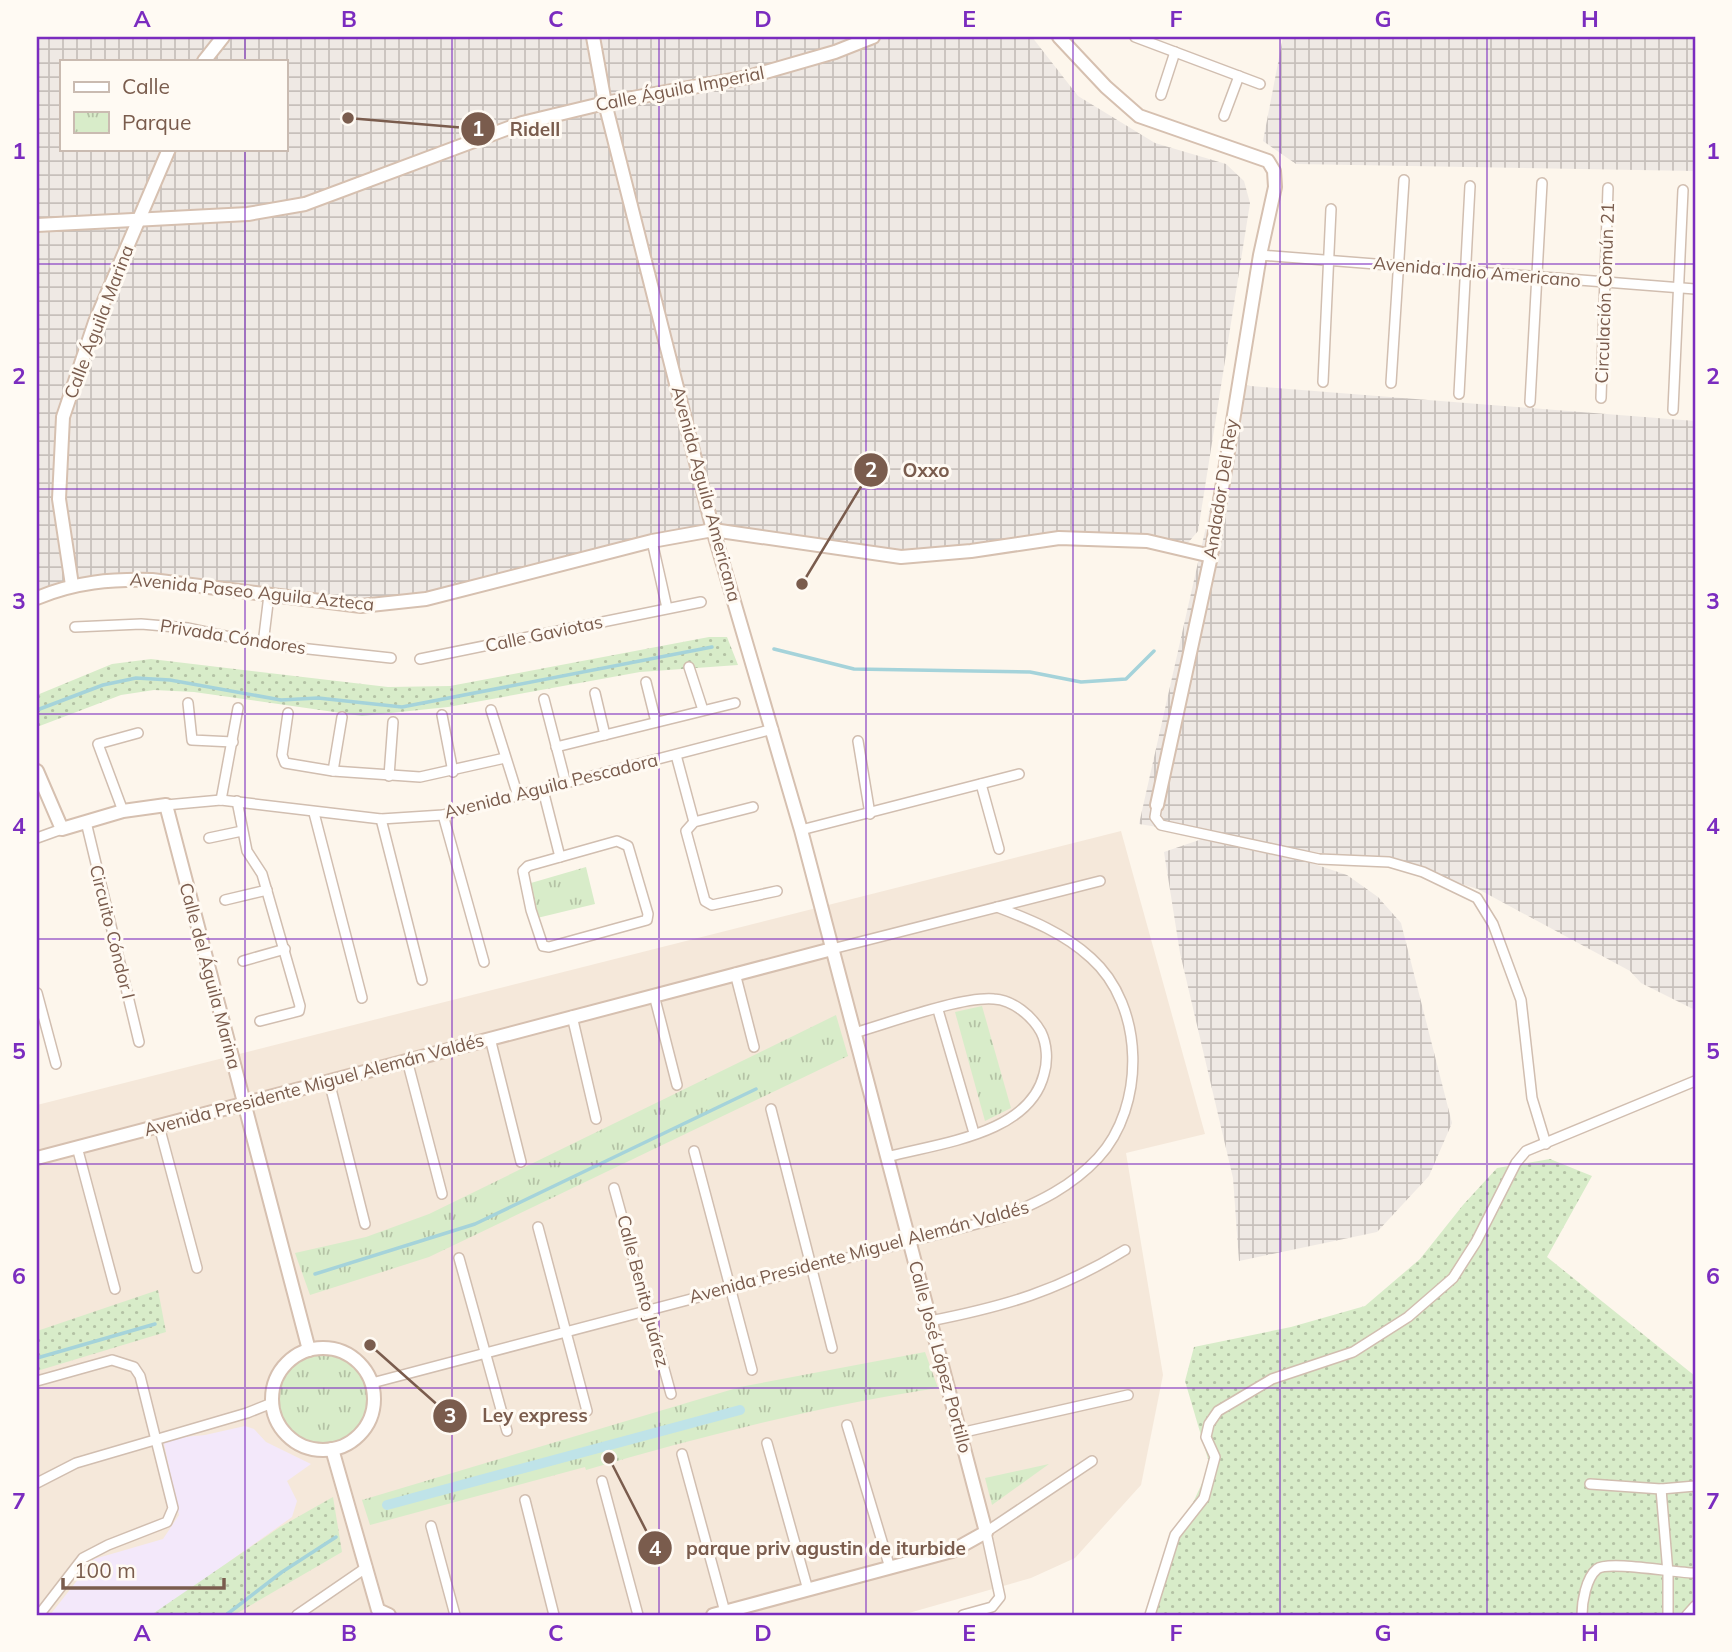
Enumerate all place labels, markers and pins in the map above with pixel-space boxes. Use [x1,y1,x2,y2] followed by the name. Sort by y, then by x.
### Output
[461,109,574,149] callout: Ridell
[854,450,964,490] callout: Oxxo
[433,1396,602,1436] callout: Ley express
[637,1528,980,1568] callout: parque priv agustin de iturbide

